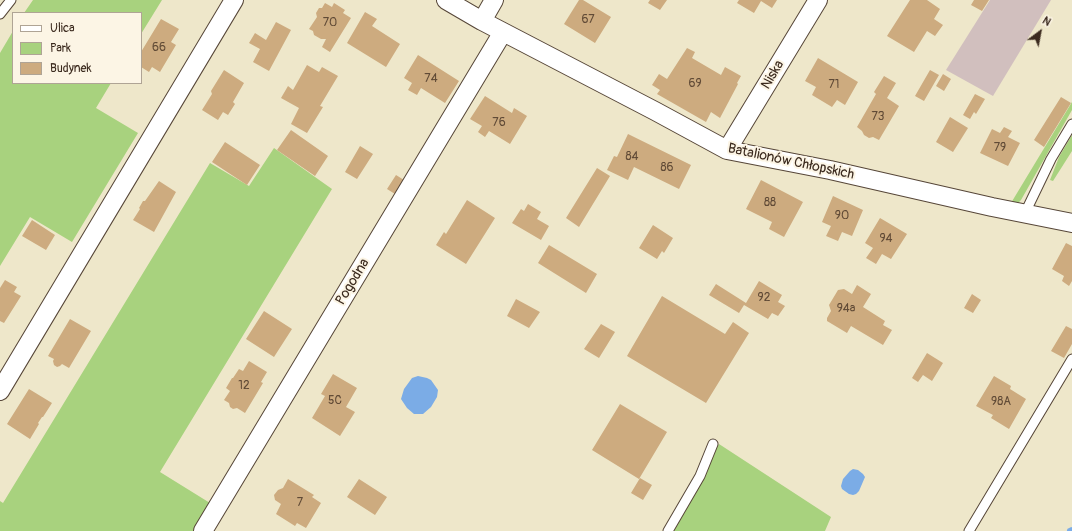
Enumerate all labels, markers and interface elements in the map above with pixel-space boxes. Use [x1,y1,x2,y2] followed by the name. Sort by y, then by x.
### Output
[12,12,142,84] legend
[1020,12,1060,52] north arrow
[581,13,595,27] house number: 67
[1040,14,1053,29] text: N
[323,16,337,30] house number: 70
[50,21,75,36] text: Ulica
[50,41,71,56] text: Park
[152,41,166,55] house number: 66
[758,58,788,92] street label: Niska
[50,61,92,76] text: Budynek
[424,72,438,86] house number: 74
[688,77,702,91] house number: 69
[828,78,840,92] house number: 71
[871,110,885,124] house number: 73
[492,116,506,130] house number: 76
[726,140,856,184] street label: Batalionów Chłopskich
[994,141,1006,155] house number: 79
[625,150,639,164] house number: 84
[660,161,674,175] house number: 86
[764,196,776,210] house number: 88
[835,209,849,223] house number: 90
[879,232,893,246] house number: 94
[333,256,373,308] street label: Pogodna
[758,291,770,305] house number: 92
[837,302,855,316] house number: 94a
[238,379,250,393] house number: 12
[328,394,342,408] house number: 5C
[991,395,1011,409] house number: 98A
[297,496,303,510] house number: 7

